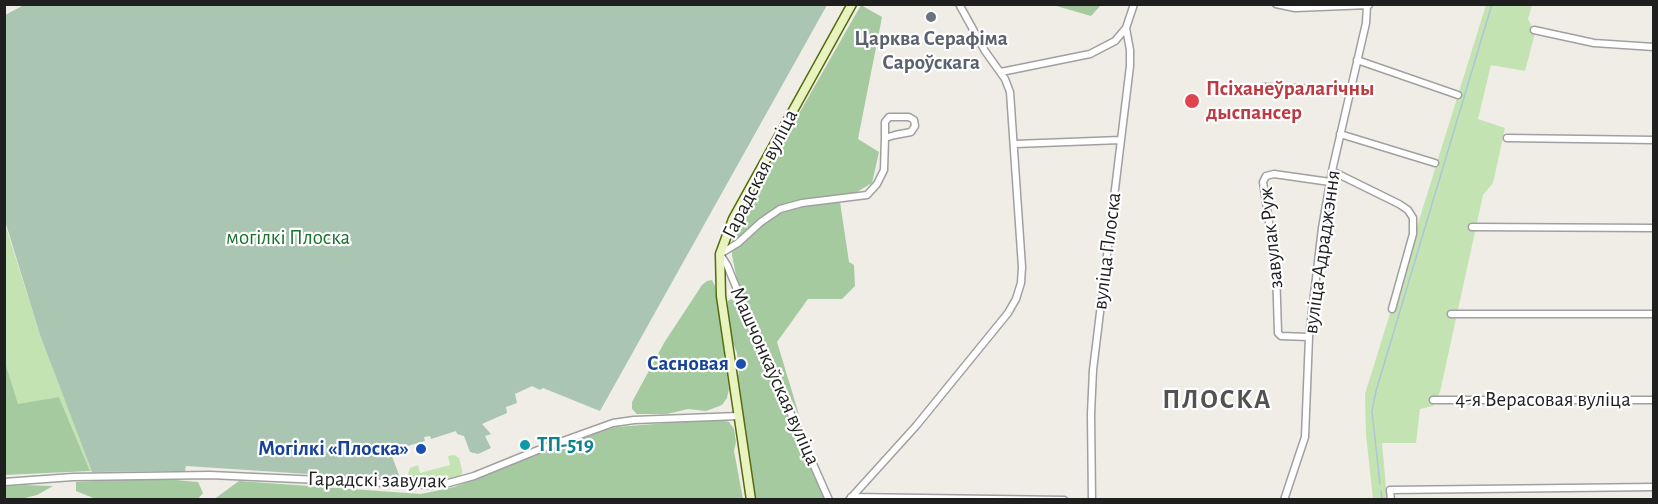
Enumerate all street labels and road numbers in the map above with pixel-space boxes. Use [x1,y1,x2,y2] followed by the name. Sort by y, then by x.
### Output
[717,105,803,243] street label: Гарадская вуліца
[1298,168,1346,336] street label: вуліца Адраджэння
[1253,186,1289,290] street label: завулак Руж
[1087,191,1127,311] street label: вуліца Плоска
[724,283,826,469] street label: Машчонкаўская вуліца
[1455,387,1631,413] street label: 4-я Верасовая вуліца
[307,466,447,494] street label: Гарадскі завулак

